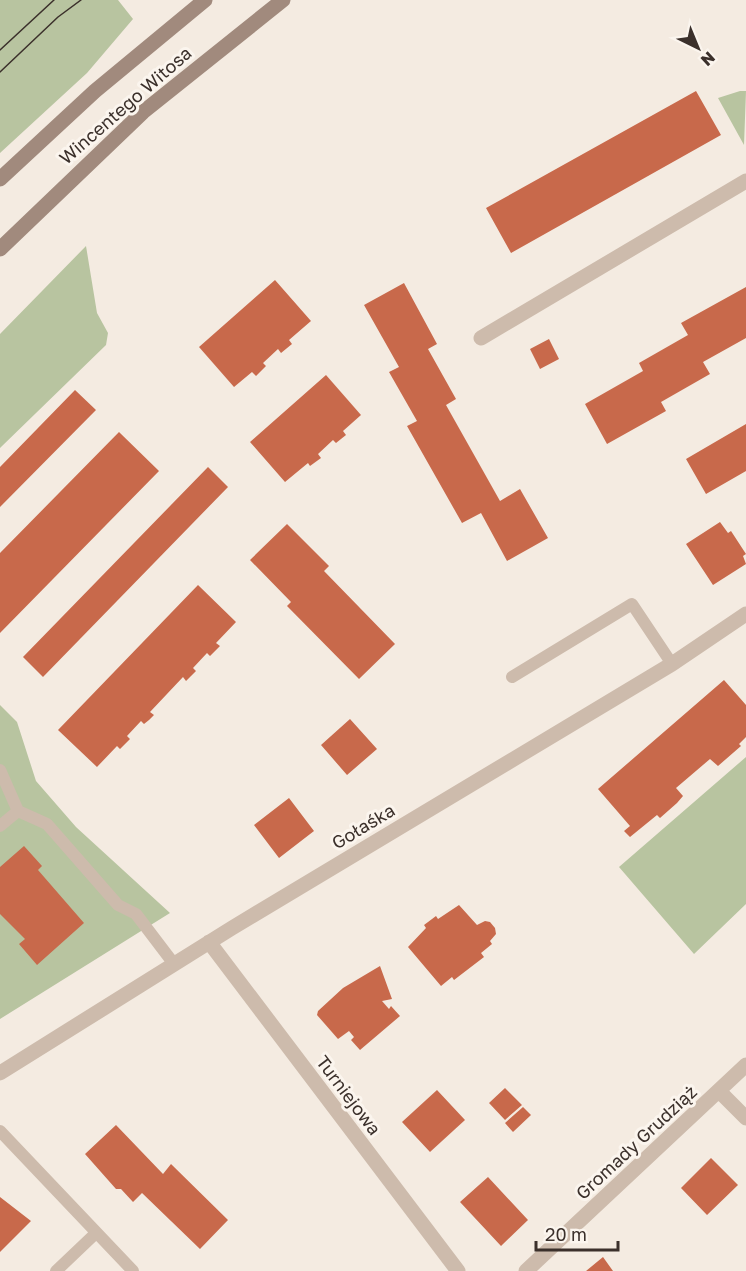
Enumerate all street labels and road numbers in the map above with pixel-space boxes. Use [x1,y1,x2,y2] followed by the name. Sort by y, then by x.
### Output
[54,42,196,168] street label: Wincentego Witosa
[327,799,399,853] street label: Gołaśka
[312,1051,386,1139] street label: Turniejowa
[571,1080,701,1204] street label: Gromady Grudziąż

